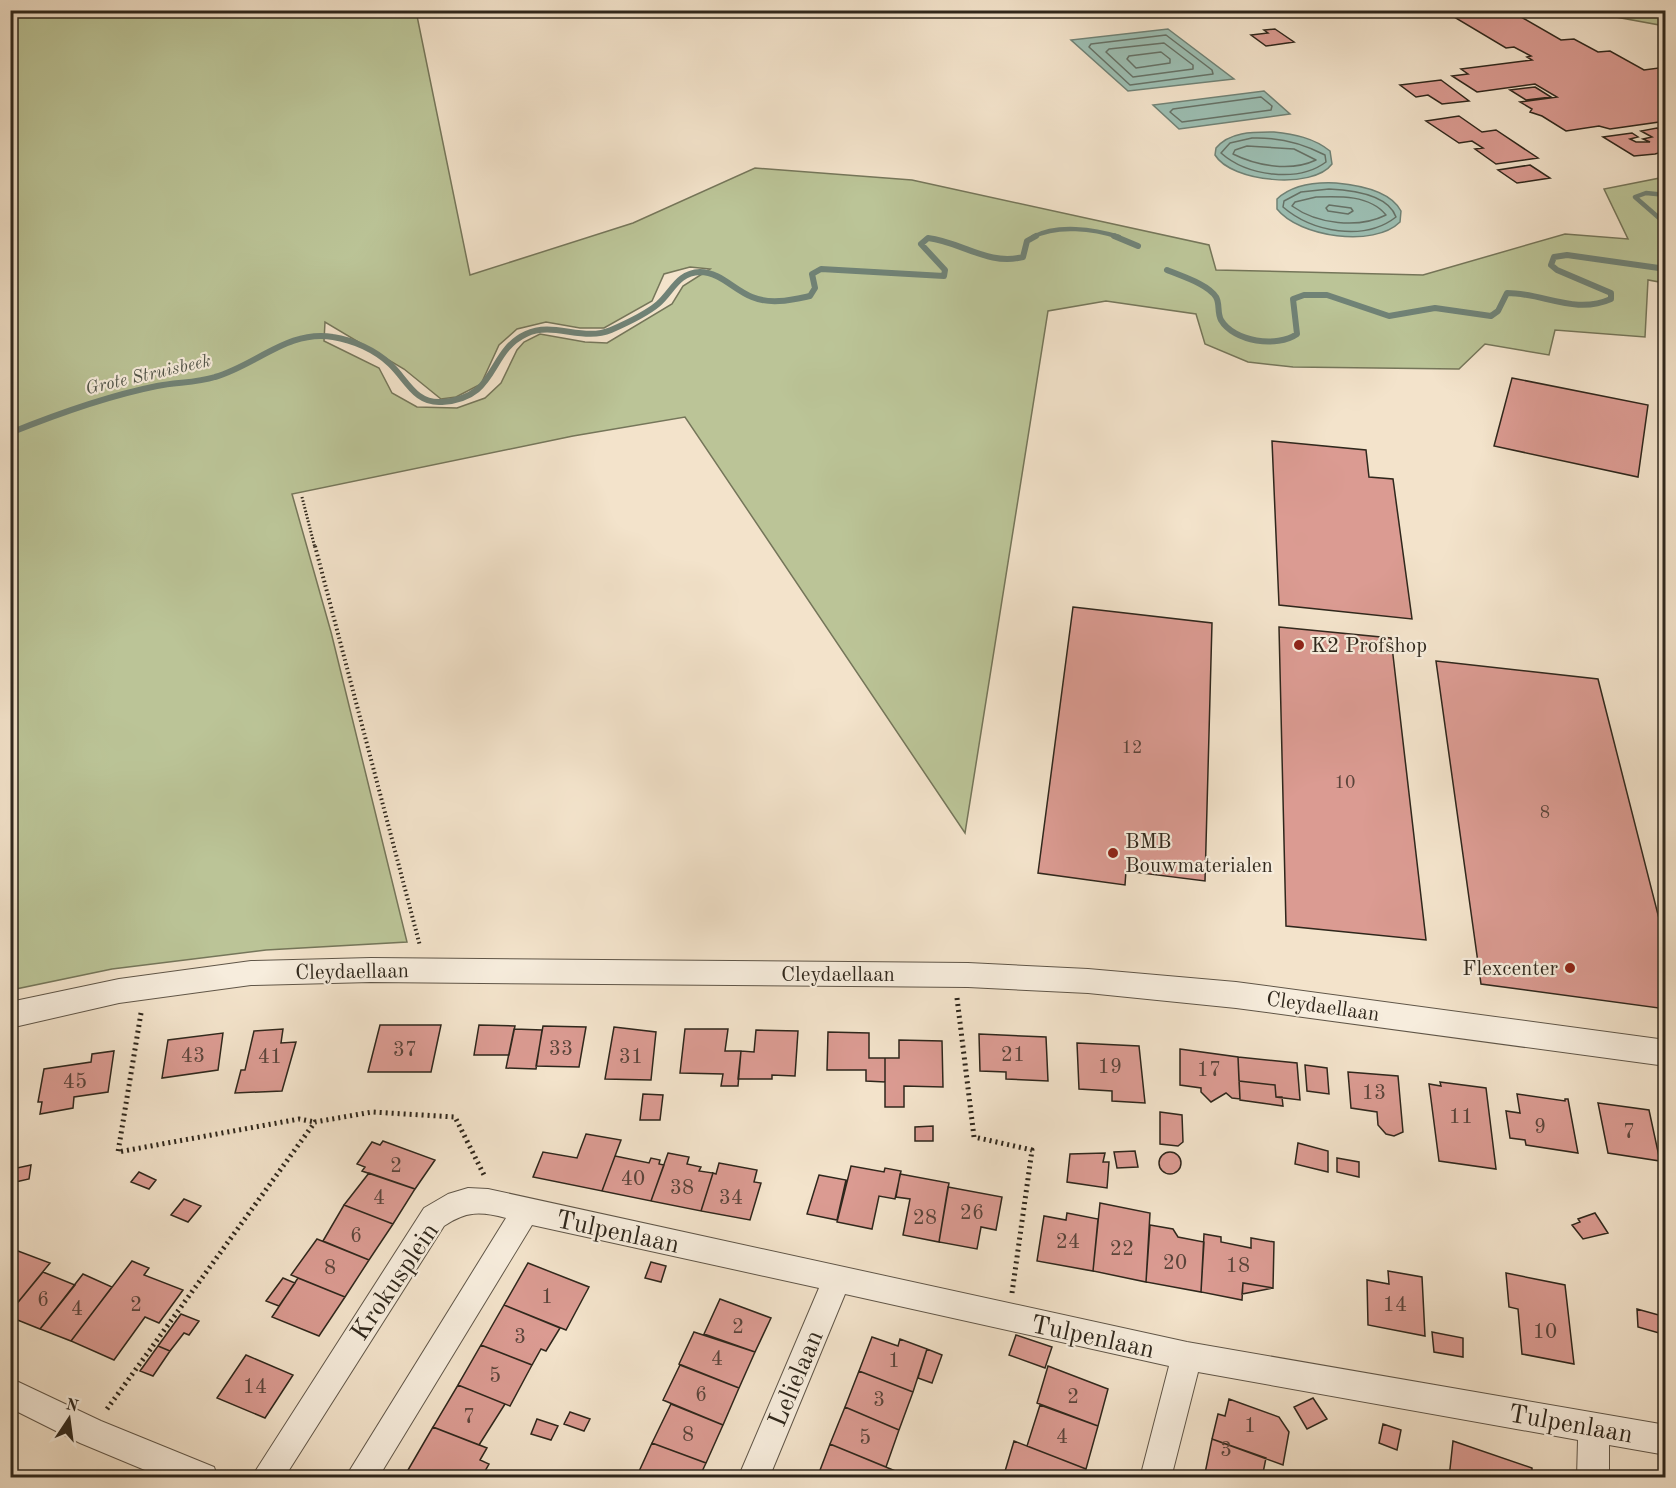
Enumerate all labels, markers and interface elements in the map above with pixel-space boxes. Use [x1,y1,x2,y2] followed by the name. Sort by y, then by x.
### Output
[84,352,213,398] water label: Grote Struisbeek
[1311,636,1427,657] place label: K2 Profshop
[1292,638,1306,652] marker: K2 Profshop
[1122,739,1142,757] house number: 12
[1335,774,1355,792] house number: 10
[1540,804,1550,822] house number: 8
[1125,832,1273,877] place label: BMB Bouwmaterialen
[1106,846,1120,860] marker: BMB Bouwmaterialen
[1462,959,1558,980] place label: Flexcenter
[295,961,409,984] street label: Cleydaellaan
[1563,961,1577,975] marker: Flexcenter
[781,965,895,986] street label: Cleydaellaan
[1265,989,1381,1026] street label: Cleydaellaan
[549,1039,573,1060] house number: 33
[393,1040,417,1061] house number: 37
[1001,1045,1025,1066] house number: 21
[181,1046,205,1067] house number: 43
[258,1047,282,1068] house number: 41
[619,1047,643,1068] house number: 31
[1098,1057,1122,1078] house number: 19
[1197,1060,1221,1081] house number: 17
[63,1072,87,1093] house number: 45
[1362,1083,1386,1104] house number: 13
[1449,1107,1473,1128] house number: 11
[1534,1117,1546,1138] house number: 9
[1623,1122,1635,1143] house number: 7
[390,1156,402,1177] house number: 2
[621,1169,645,1190] house number: 40
[670,1178,694,1199] house number: 38
[373,1188,385,1209] house number: 4
[719,1188,743,1209] house number: 34
[960,1203,984,1224] house number: 26
[553,1207,682,1259] street label: Tulpenlaan
[913,1208,937,1229] house number: 28
[347,1219,444,1346] street label: Krokusplein
[350,1226,362,1247] house number: 6
[1056,1232,1080,1253] house number: 24
[1110,1239,1134,1260] house number: 22
[1163,1253,1187,1274] house number: 20
[1226,1256,1250,1277] house number: 18
[324,1258,336,1279] house number: 8
[541,1287,553,1308] house number: 1
[37,1290,49,1311] house number: 6
[130,1295,142,1316] house number: 2
[1383,1295,1407,1316] house number: 14
[71,1299,83,1320] house number: 4
[1028,1312,1157,1364] street label: Tulpenlaan
[732,1317,744,1338] house number: 2
[1533,1322,1557,1343] house number: 10
[514,1327,526,1348] house number: 3
[765,1327,829,1431] street label: Lelielaan
[711,1349,723,1370] house number: 4
[888,1351,900,1372] house number: 1
[489,1366,501,1387] house number: 5
[243,1377,267,1398] house number: 14
[695,1385,707,1406] house number: 6
[1067,1387,1079,1408] house number: 2
[39,1389,99,1449] north arrow
[873,1390,885,1411] house number: 3
[64,1397,80,1416] text: N
[1507,1401,1635,1449] street label: Tulpenlaan
[463,1407,475,1428] house number: 7
[1244,1416,1256,1437] house number: 1
[682,1425,694,1446] house number: 8
[1056,1427,1068,1448] house number: 4
[859,1428,871,1449] house number: 5
[1220,1440,1232,1461] house number: 3

